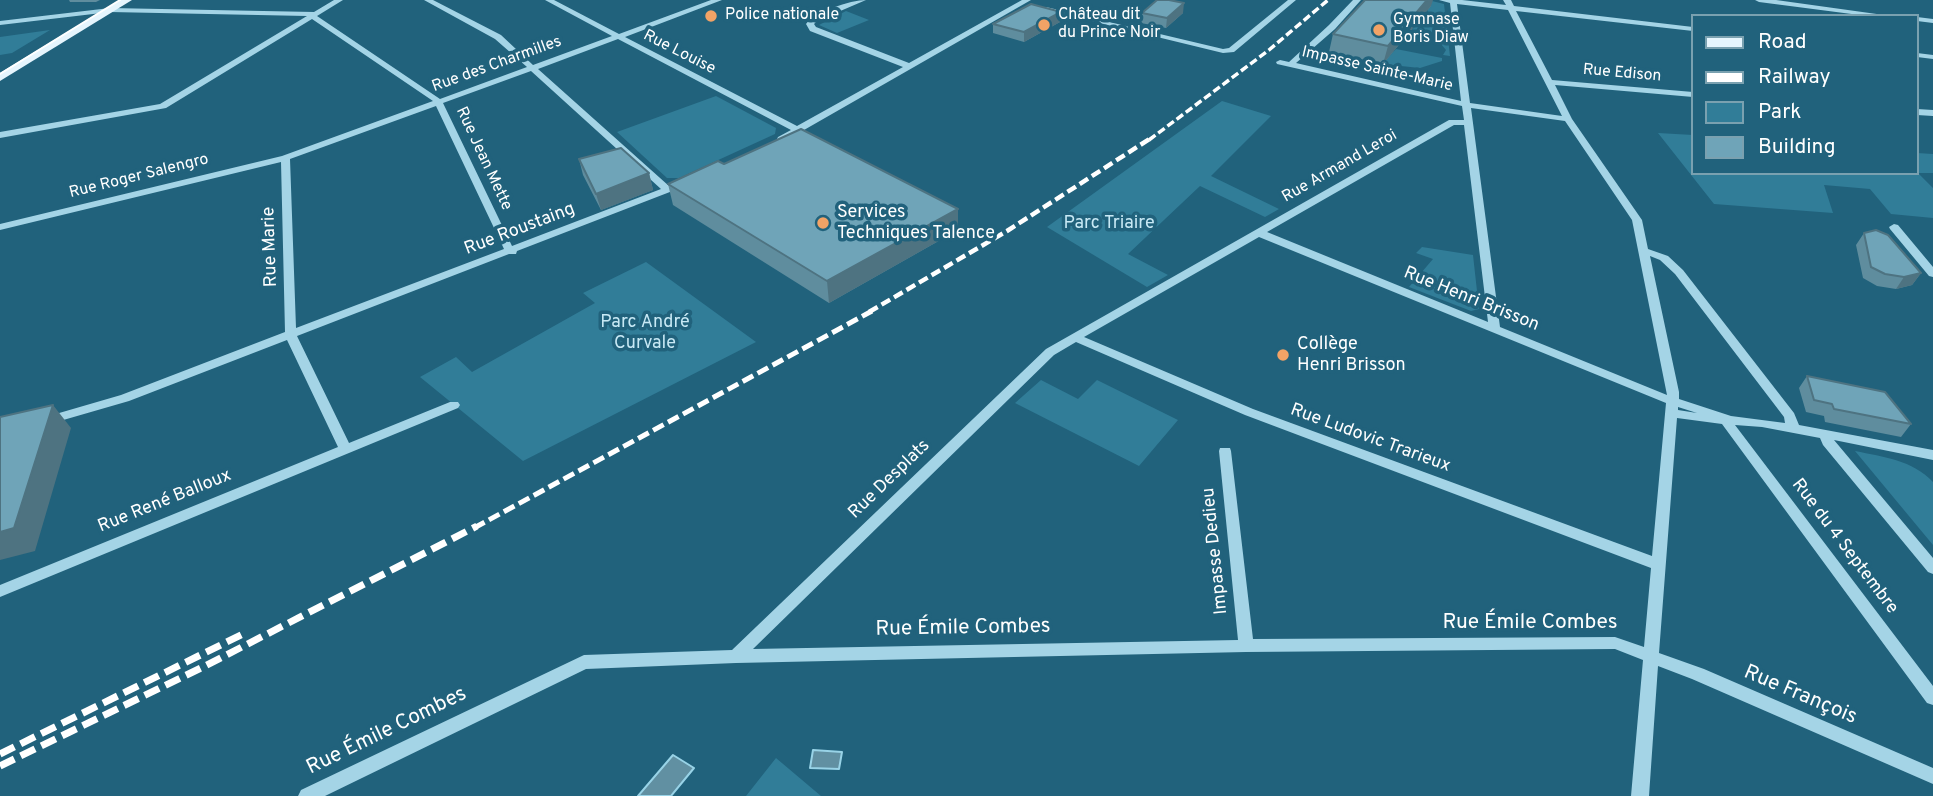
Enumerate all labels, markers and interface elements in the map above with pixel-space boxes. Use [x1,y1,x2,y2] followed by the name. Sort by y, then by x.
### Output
[725,6,839,26] place label: Police nationale
[1058,6,1160,44] place label: Château dit du Prince Noir
[703,8,719,24] marker: Police nationale
[1393,11,1469,49] place label: Gymnase Boris Diaw
[1692,14,1919,175] legend
[1036,17,1052,33] marker: Château dit du Prince Noir
[1371,22,1387,38] marker: Gymnase Boris Diaw
[640,27,718,79] street label: Rue Louise
[1758,29,1807,56] text: Road
[430,33,564,97] street label: Rue des Charmilles
[1299,43,1455,97] street label: Impasse Sainte-Marie
[1582,61,1662,87] street label: Rue Edison
[1758,64,1831,91] text: Railway
[1758,99,1801,126] text: Park
[451,104,515,214] street label: Rue Jean Mette
[1279,126,1401,208] street label: Rue Armand Leroi
[1758,134,1836,161] text: Building
[67,150,211,204] street label: Rue Roger Salengro
[462,199,578,261] street label: Rue Roustaing
[837,202,995,244] place label: Services Techniques Talence
[259,206,283,288] street label: Rue Marie
[1063,213,1155,235] park label: Parc Triaire
[815,215,831,231] marker: Services Techniques Talence
[1400,263,1542,337] street label: Rue Henri Brisson
[600,312,690,354] park label: Parc André Curvale
[1297,334,1406,376] place label: Collège Henri Brisson
[1275,347,1291,363] marker: Collège Henri Brisson
[1287,400,1453,478] street label: Rue Ludovic Trarieux
[845,436,935,524] street label: Rue Desplats
[95,465,235,539] street label: Rue René Balloux
[1786,475,1902,619] street label: Rue du 4 Septembre
[1199,486,1233,616] street label: Impasse Dedieu
[1442,611,1618,637] street label: Rue Émile Combes
[875,615,1051,643] street label: Rue Émile Combes
[1740,661,1860,731] street label: Rue François
[303,682,471,782] street label: Rue Émile Combes

